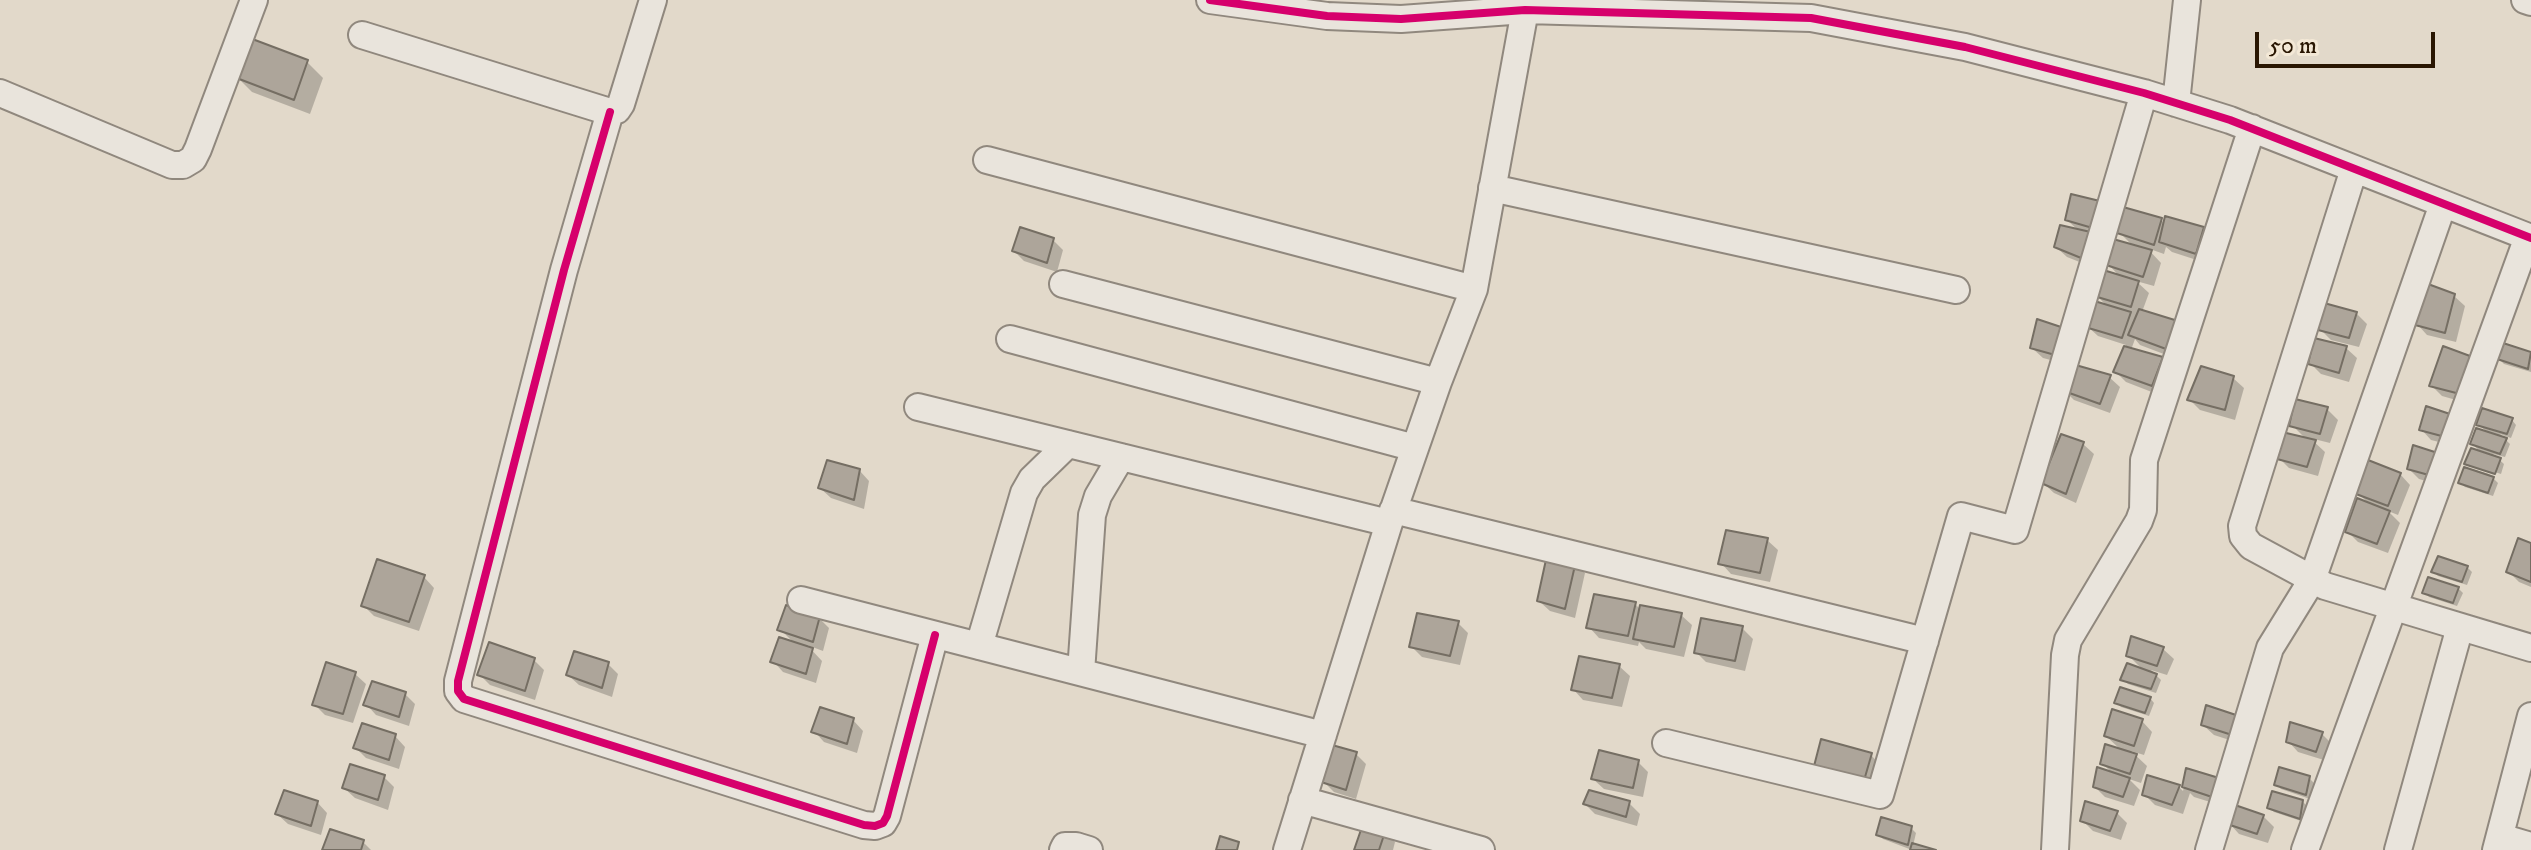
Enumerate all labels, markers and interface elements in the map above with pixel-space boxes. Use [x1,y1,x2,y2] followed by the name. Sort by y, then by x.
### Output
[2259,16,2439,66] scale bar
[2269,31,2317,61] text: 50 m

